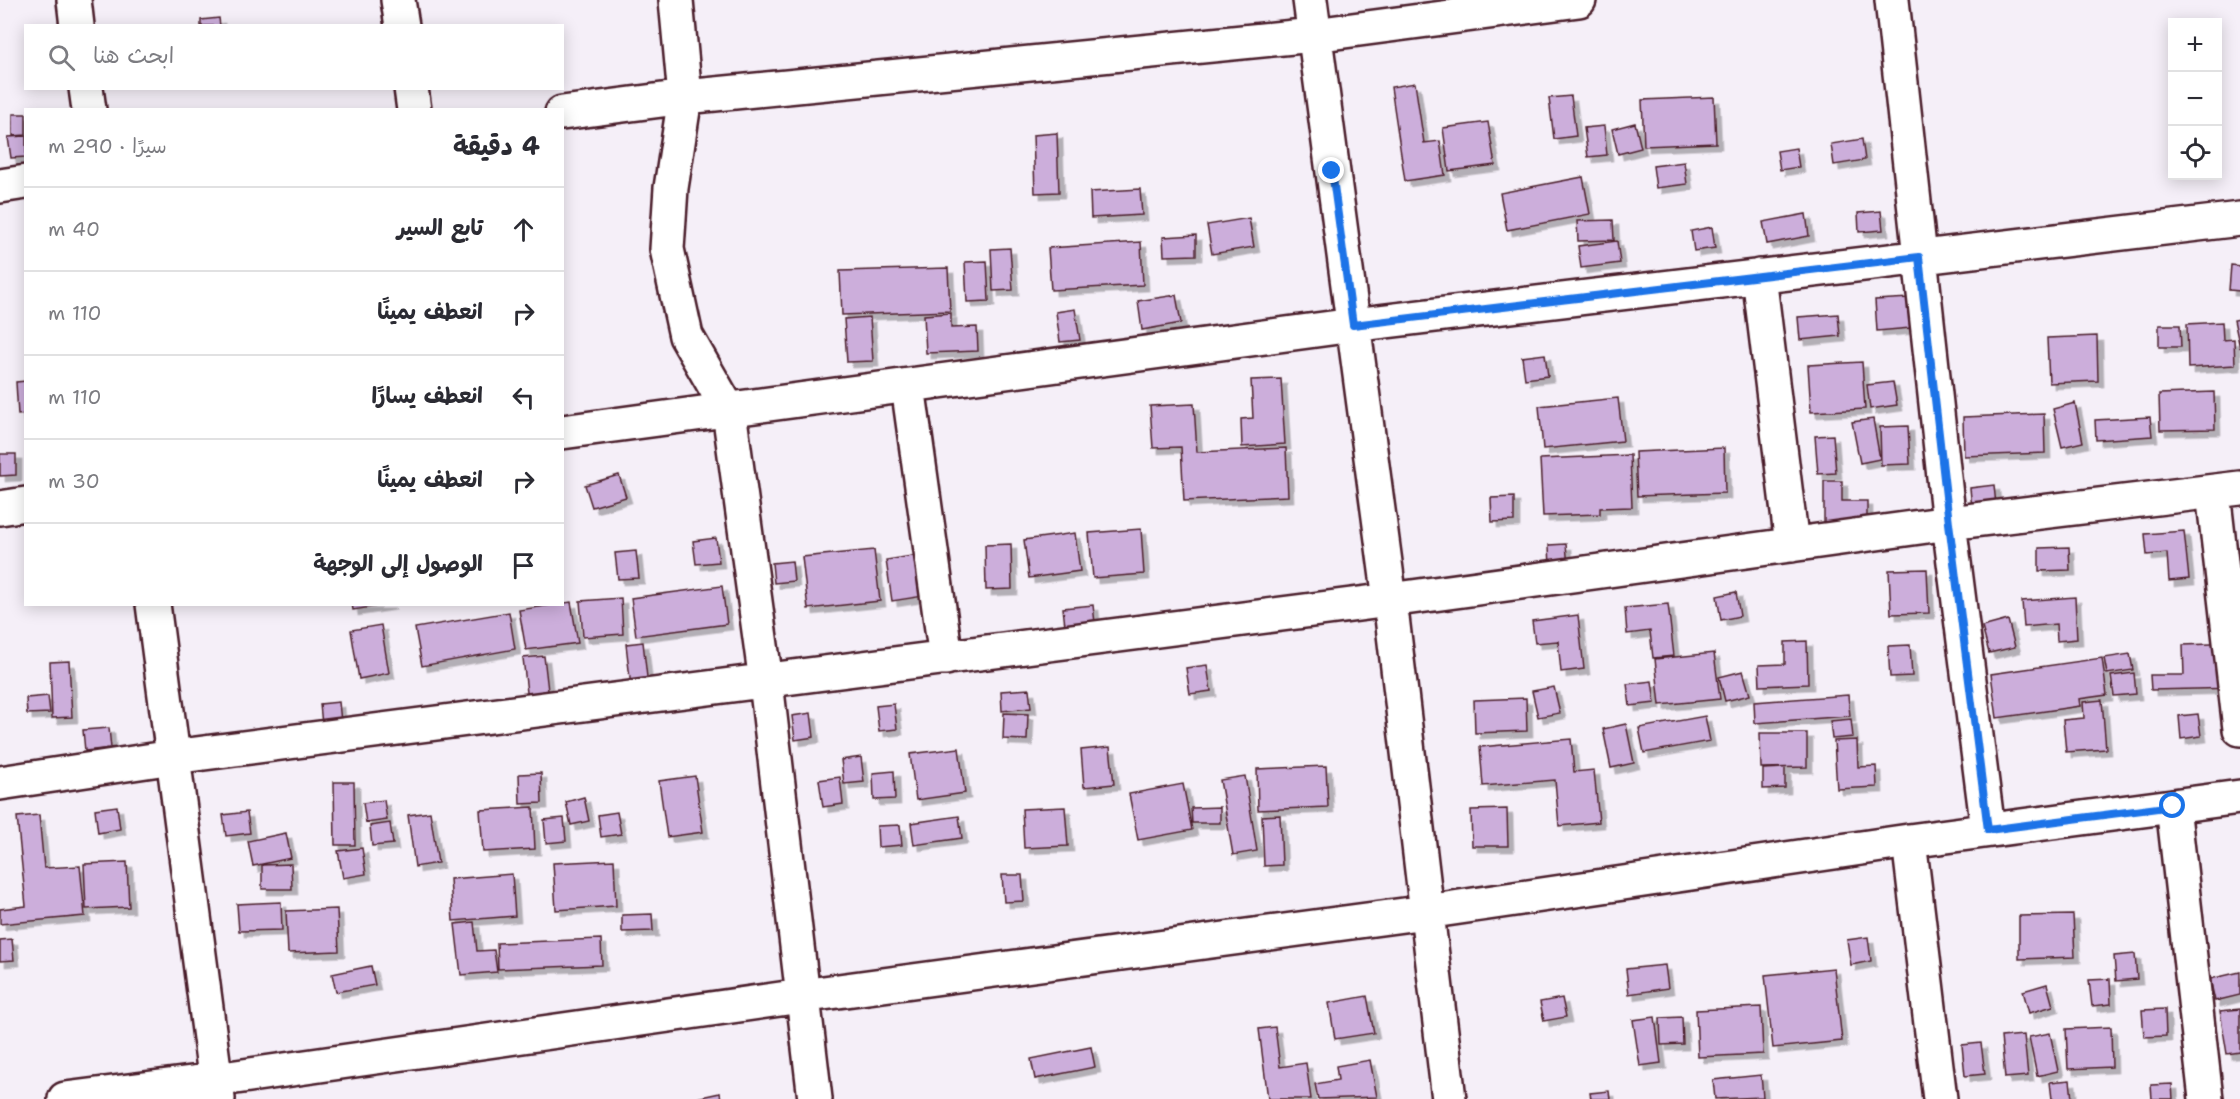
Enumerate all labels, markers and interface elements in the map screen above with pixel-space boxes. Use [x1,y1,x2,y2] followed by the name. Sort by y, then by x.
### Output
[2168,18,2222,180] map controls
[2168,18,2222,72] button: +
[24,24,564,90] search box
[45,41,78,74] icon: search
[93,41,174,70] text: ابحث هنا
[2168,72,2222,126] button: −
[2168,126,2222,180] button: locate
[453,128,540,163] text: 4 دقيقة
[48,133,167,159] text: سيرًا · 290 m
[1318,157,1344,183] route end
[397,213,483,242] text: تابع السير
[507,213,540,246] icon: ahead
[48,216,100,242] text: 40 m
[377,297,483,326] text: انعطف يمينًا
[507,297,540,330] icon: right
[48,300,102,326] text: 110 m
[371,381,483,410] text: انعطف يسارًا
[507,381,540,414] icon: left
[48,384,102,410] text: 110 m
[377,465,483,494] text: انعطف يمينًا
[507,465,540,498] icon: right
[48,468,100,494] text: 30 m
[313,549,483,578] text: الوصول إلى الوجهة
[507,549,540,582] icon: arrive
[2159,792,2185,818] route start

